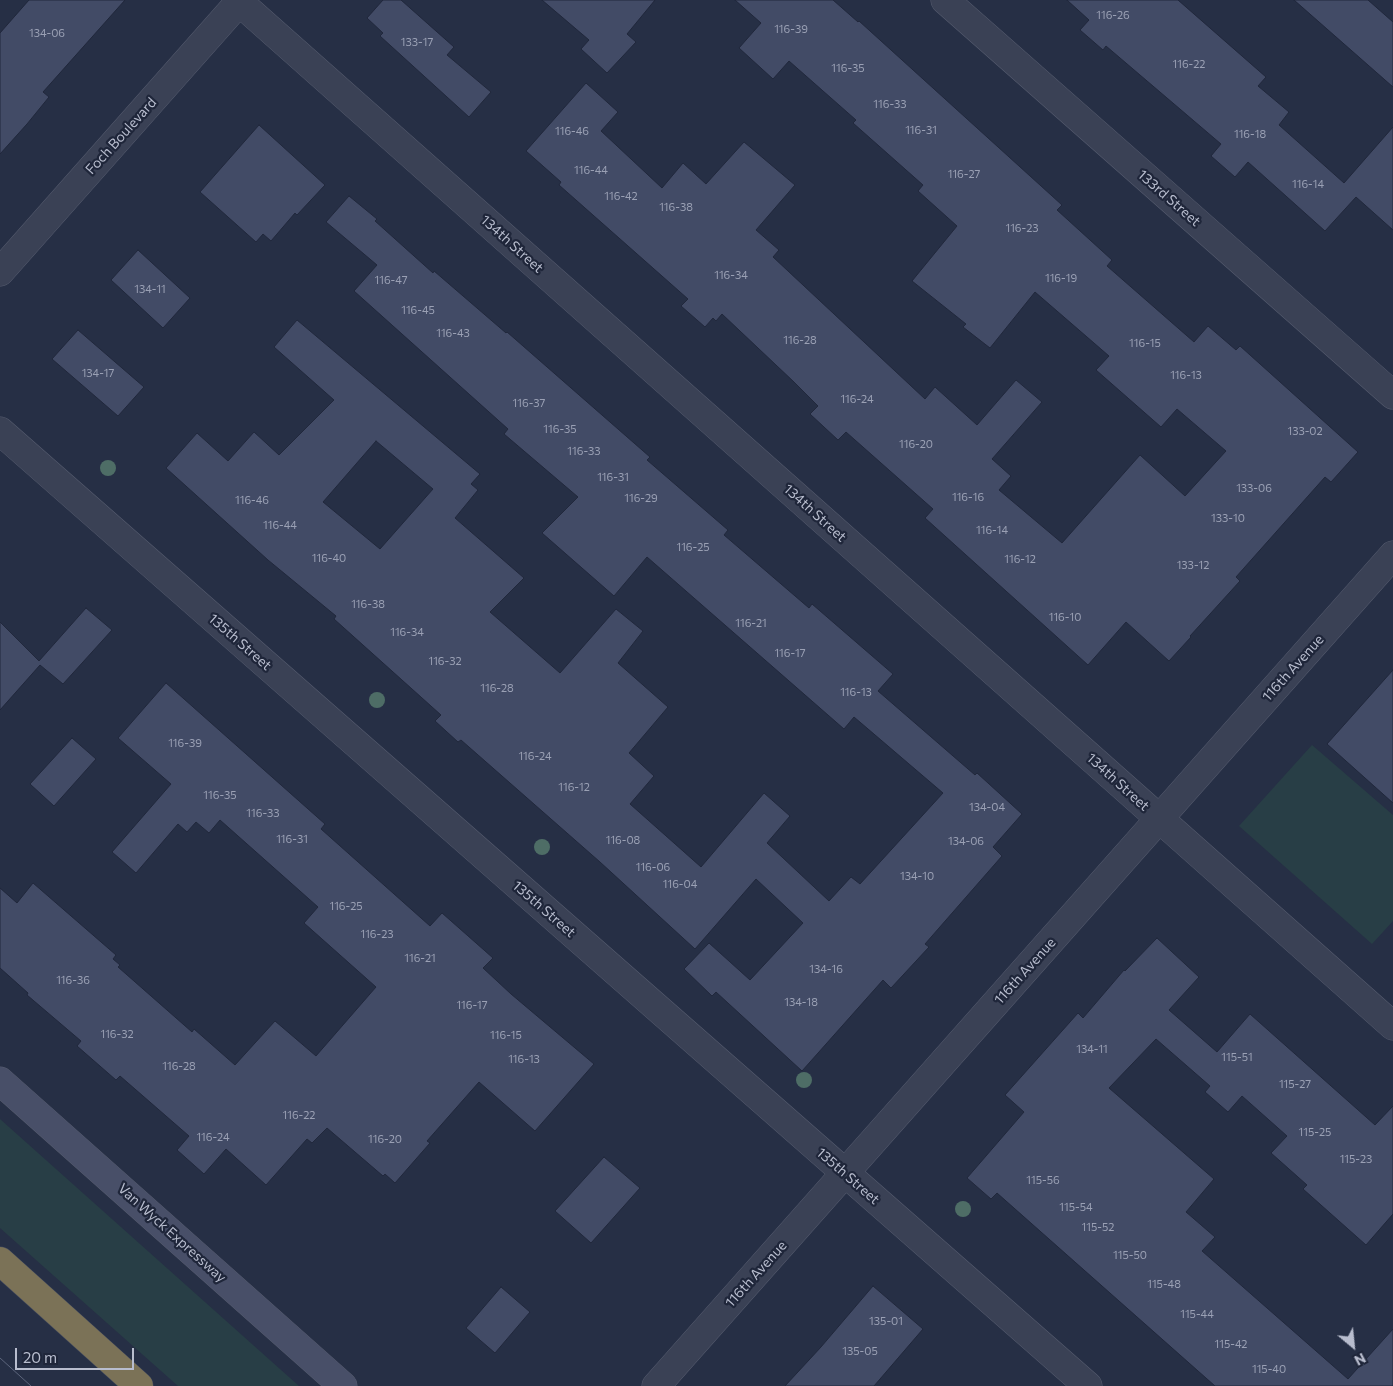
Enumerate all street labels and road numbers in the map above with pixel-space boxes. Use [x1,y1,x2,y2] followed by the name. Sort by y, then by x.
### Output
[82,94,160,178] street label: Foch Boulevard
[1134,166,1204,230] street label: 133rd Street
[477,212,547,276] street label: 134th Street
[780,481,850,545] street label: 134th Street
[205,610,275,674] street label: 135th Street
[1259,631,1327,705] street label: 116th Avenue
[1083,750,1153,814] street label: 134th Street
[509,877,579,941] street label: 135th Street
[991,934,1059,1008] street label: 116th Avenue
[813,1144,883,1208] street label: 135th Street
[114,1180,230,1286] street label: Van Wyck Expressway
[722,1237,790,1311] street label: 116th Avenue

